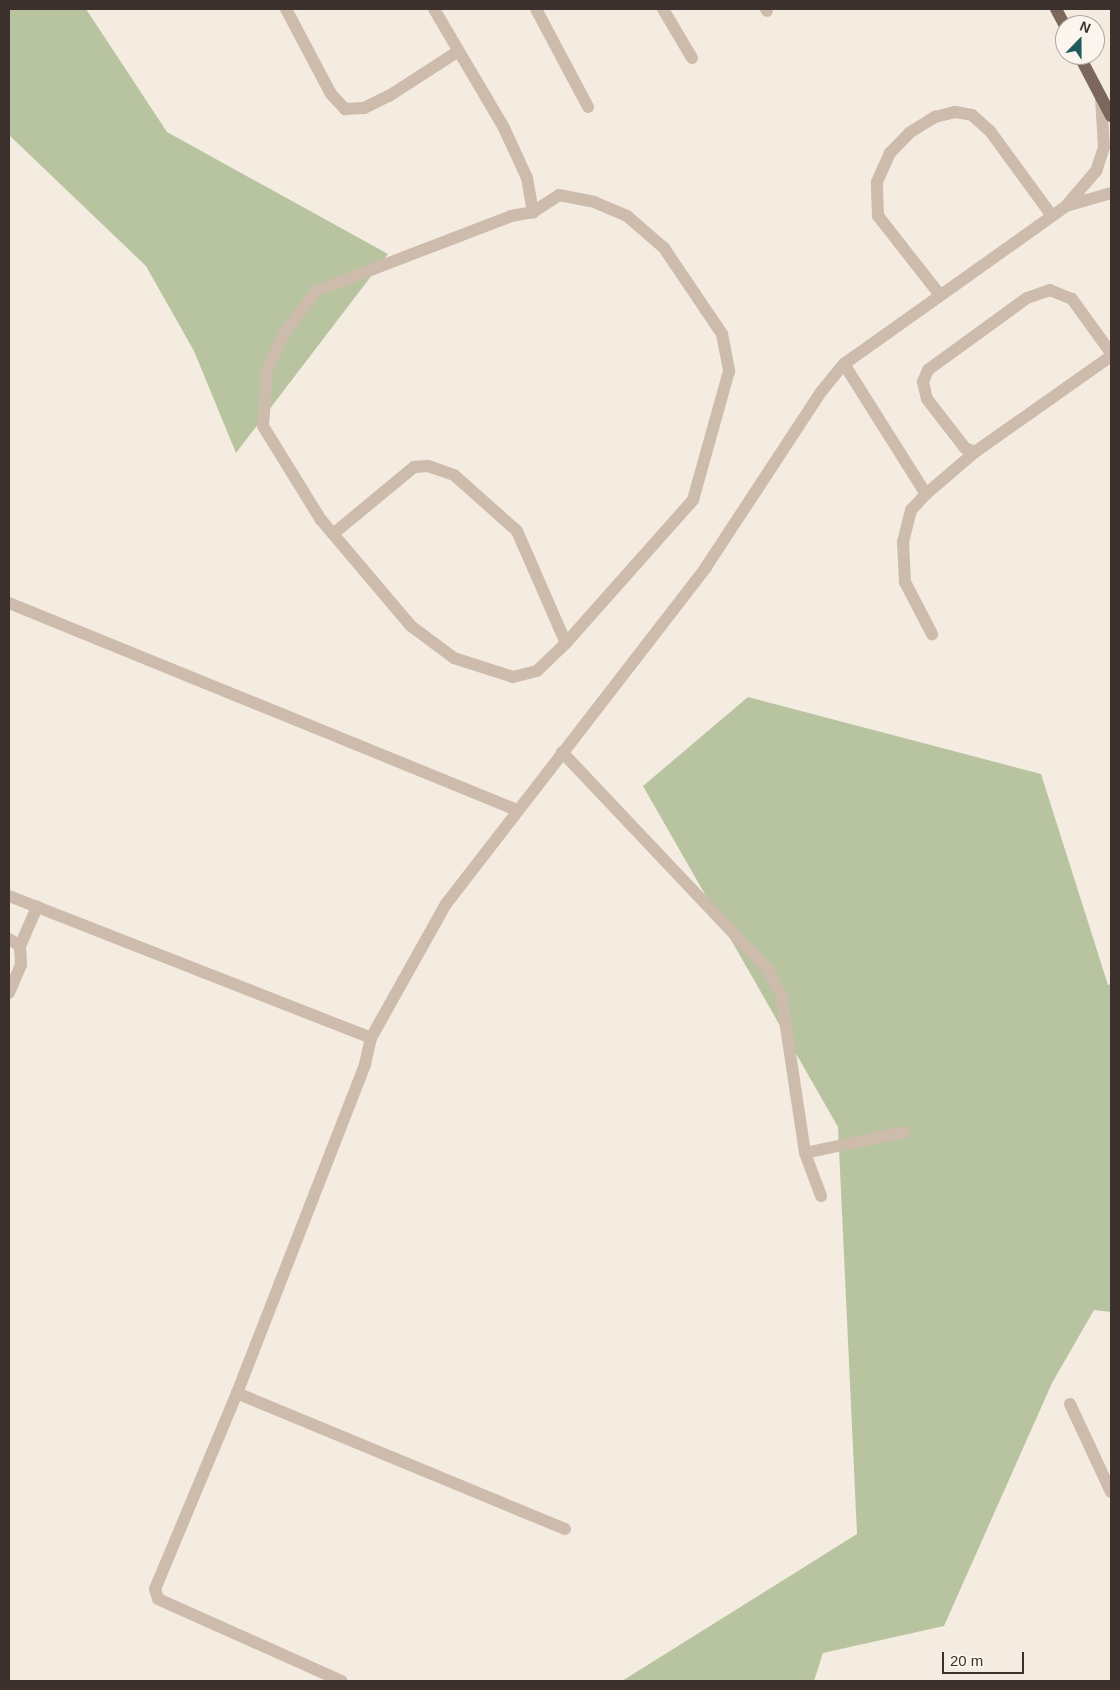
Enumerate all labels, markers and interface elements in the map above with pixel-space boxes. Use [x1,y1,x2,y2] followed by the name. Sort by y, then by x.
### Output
[1055,15,1105,65] north arrow
[1078,18,1093,36] text: N
[945,1642,1028,1674] scale bar
[950,1652,983,1669] text: 20 m

